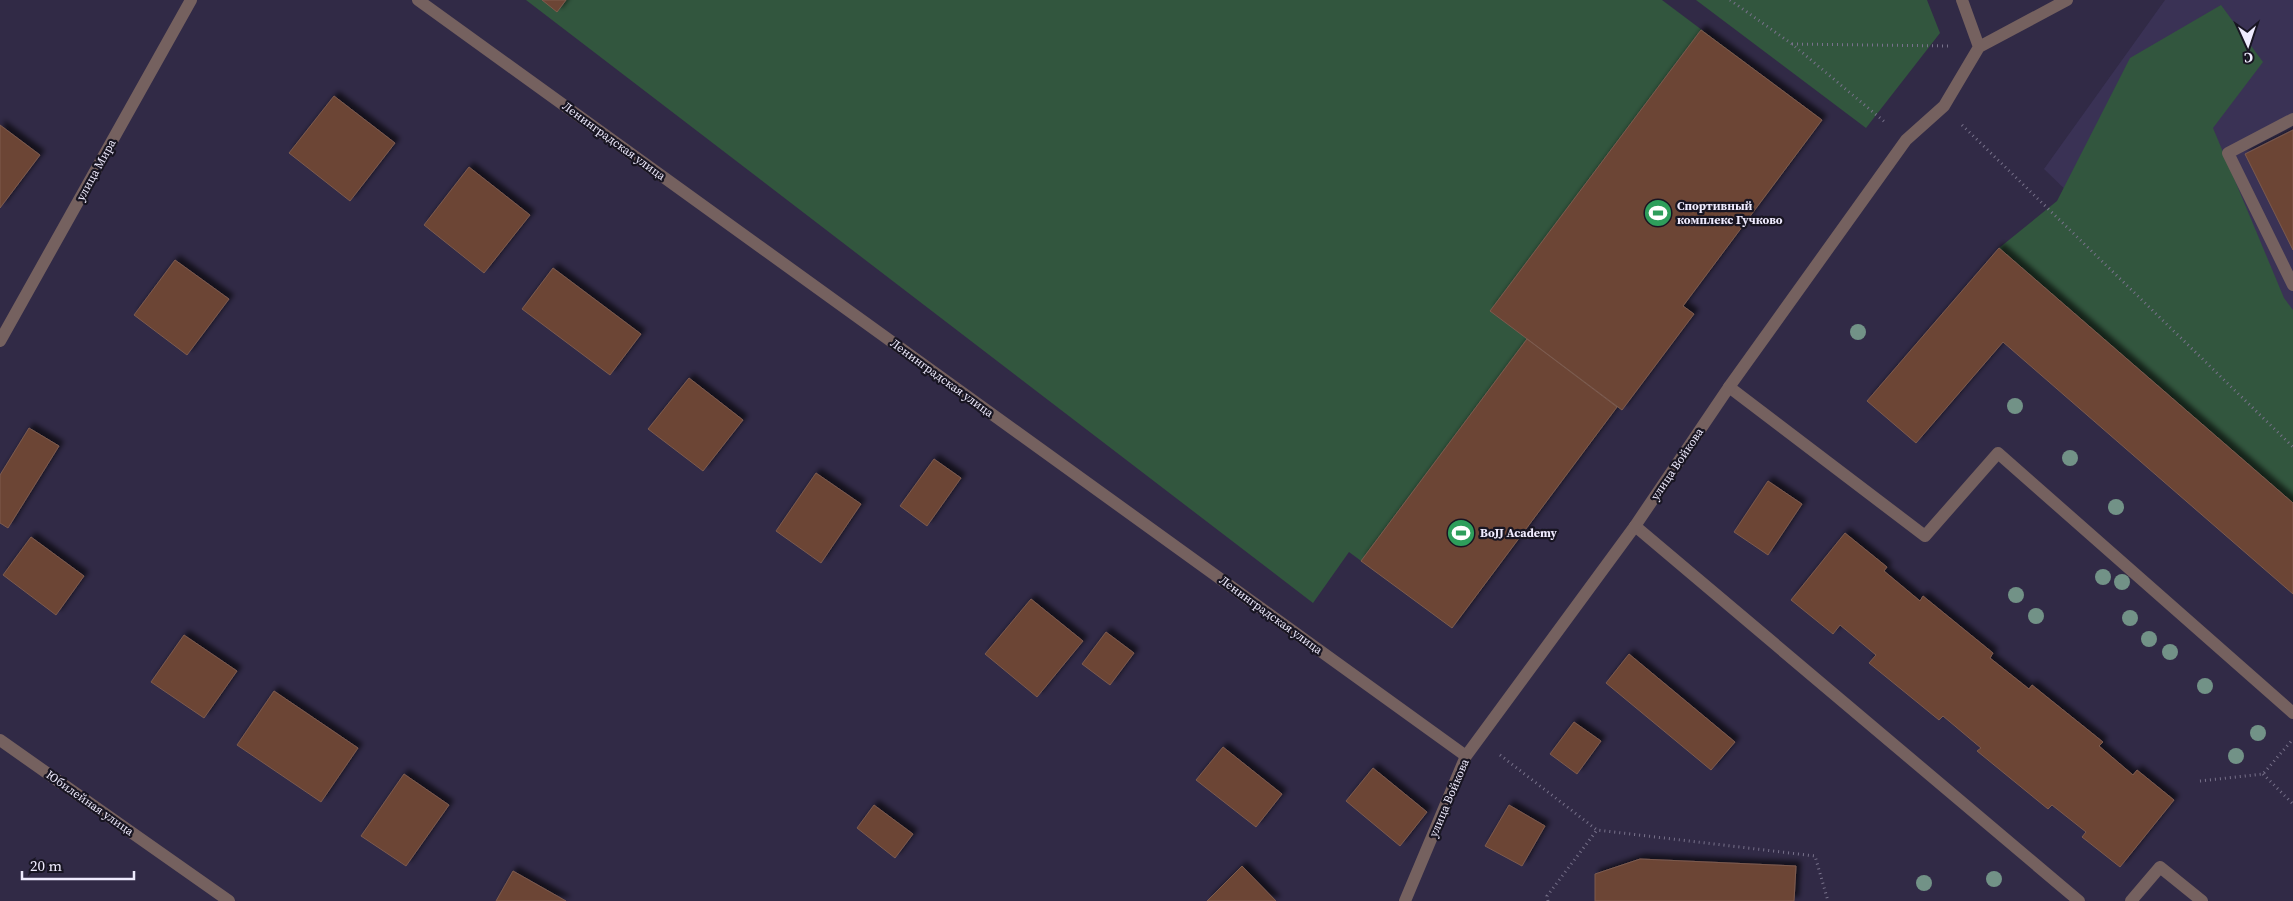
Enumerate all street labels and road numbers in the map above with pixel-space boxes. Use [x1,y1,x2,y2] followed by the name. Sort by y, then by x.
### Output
[559,98,669,184] street label: Ленинградская улица
[72,136,120,204] street label: улица Мира
[887,335,997,421] street label: Ленинградская улица
[1647,424,1708,503] street label: улица Войкова
[1216,572,1326,658] street label: Ленинградская улица
[1425,756,1473,840] street label: улица Войкова
[43,767,138,840] street label: Юбилейная улица

